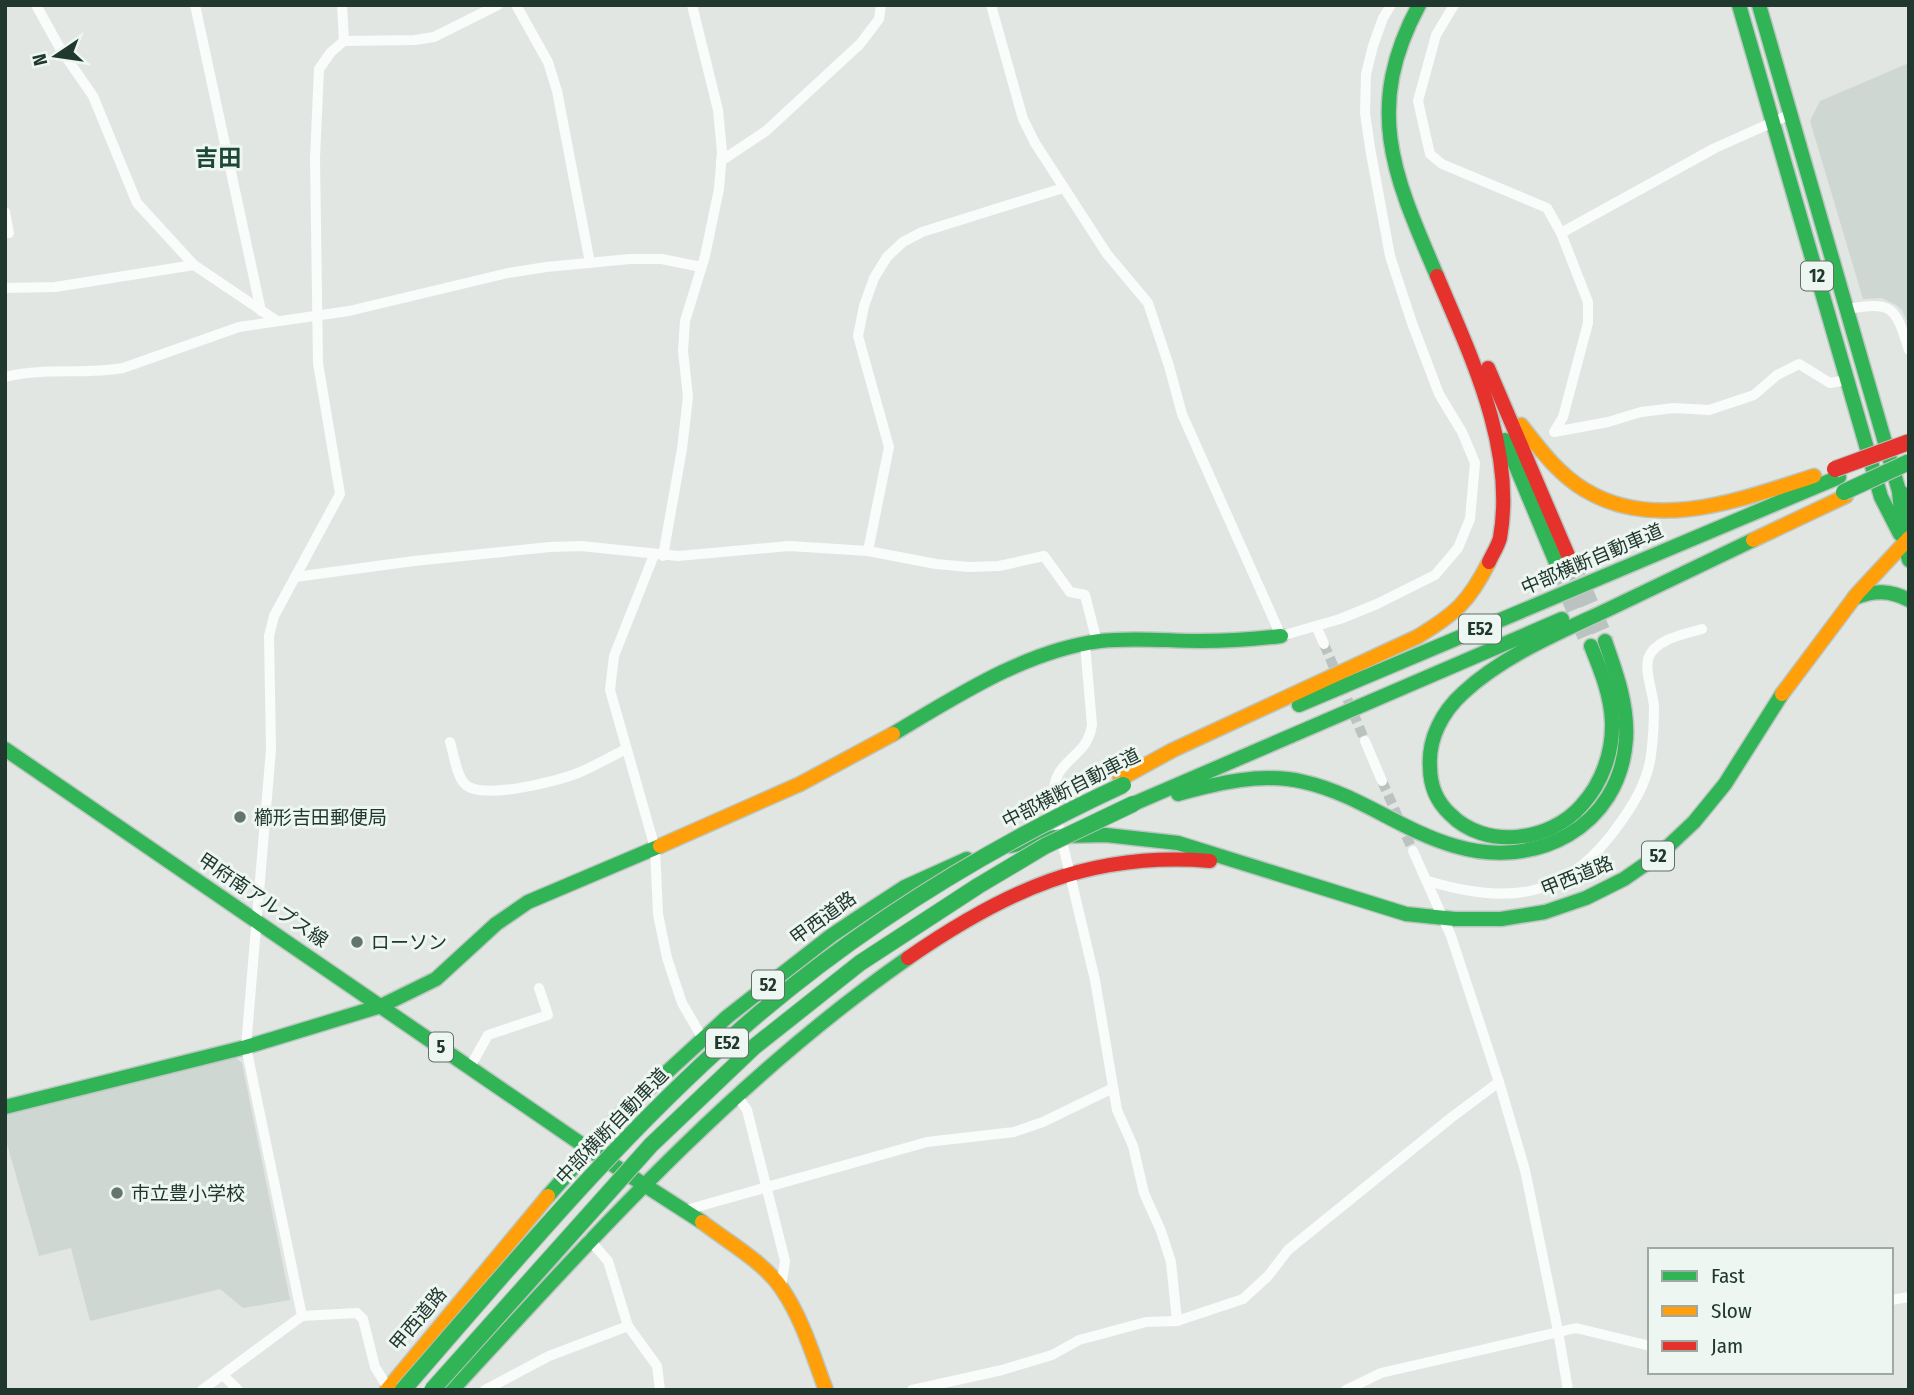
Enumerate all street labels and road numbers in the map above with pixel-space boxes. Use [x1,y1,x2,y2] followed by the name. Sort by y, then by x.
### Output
[1801,262,1833,290] road number: 12
[1518,519,1666,599] street label: 中部横断自動車道
[1459,614,1501,644] road number: E52
[998,743,1144,833] street label: 中部横断自動車道
[1642,842,1674,870] road number: 52
[194,848,332,952] street label: 甲府南アルプス線
[1537,851,1617,901] street label: 甲西道路
[785,886,861,950] street label: 甲西道路
[752,970,784,1000] road number: 52
[706,1028,748,1058] road number: E52
[429,1032,453,1062] road number: 5
[551,1063,673,1189] street label: 中部横断自動車道
[385,1282,451,1356] street label: 甲西道路

